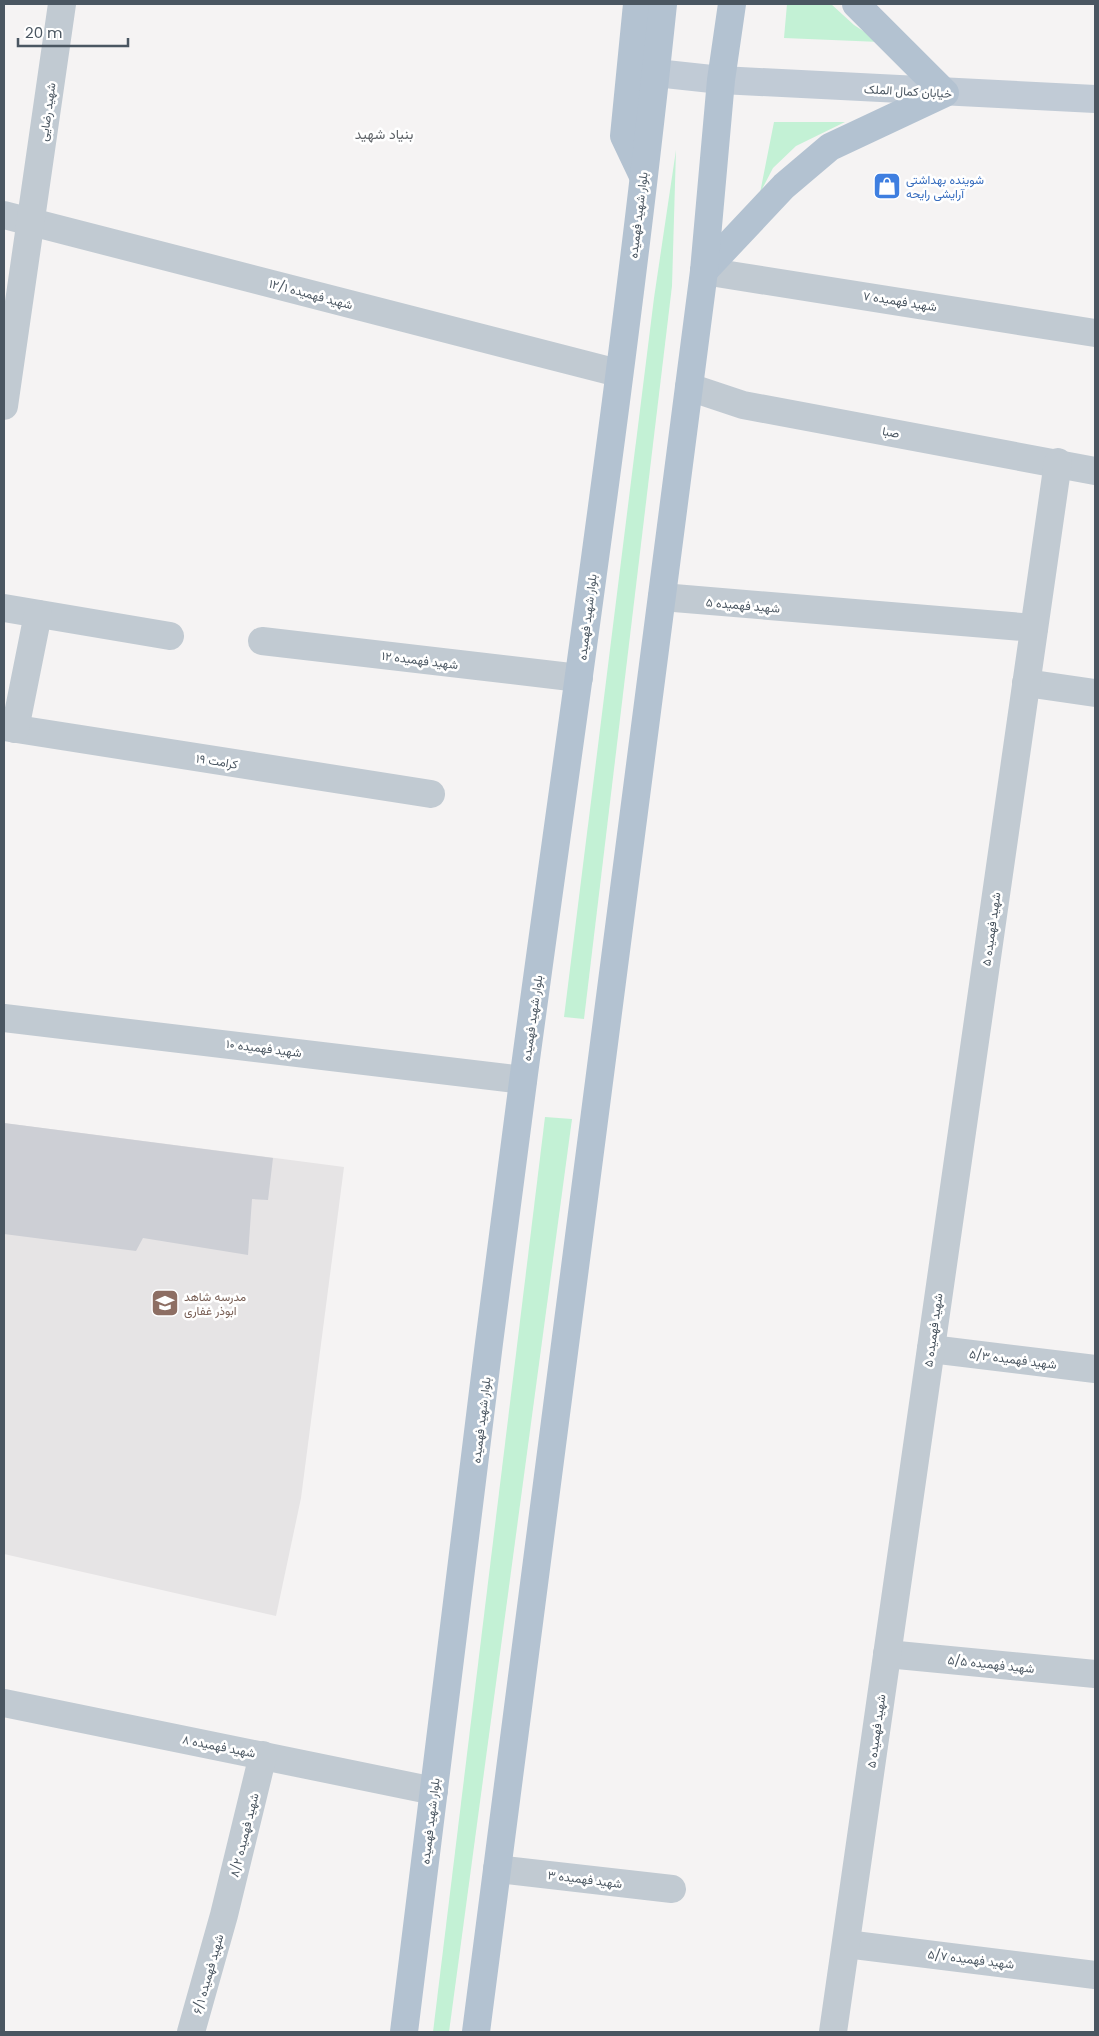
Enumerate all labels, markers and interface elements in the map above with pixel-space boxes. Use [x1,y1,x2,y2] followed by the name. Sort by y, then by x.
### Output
[18,15,128,47] scale bar
[25,22,63,43] text: 20 m
[864,80,952,102] street label: خیابان کمال الملک
[34,82,60,142] street label: شهید رضایی
[355,124,413,144] district label: بنیاد شهید
[624,171,652,259] street label: بلوار شهید فهمیده
[872,171,902,201] shop icon: شوینده بهداشتی آرایشی رایحه
[906,171,984,202] place label: شوینده بهداشتی آرایشی رایحه
[267,275,355,313] street label: شهید فهمیده ۱۲/۱
[862,287,938,315] street label: شهید فهمیده ۷
[881,422,901,442] street label: صبا
[573,573,601,661] street label: بلوار شهید فهمیده
[705,593,781,617] street label: شهید فهمیده ۵
[381,647,459,673] street label: شهید فهمیده ۱۲
[195,749,239,773] street label: کرامت ۱۹
[977,891,1005,967] street label: شهید فهمیده ۵
[518,974,546,1062] street label: بلوار شهید فهمیده
[225,1035,303,1061] street label: شهید فهمیده ۱۰
[150,1288,180,1318] school or university icon: مدرسه شاهد ابوذر غفاری
[184,1288,246,1319] place label: مدرسه شاهد ابوذر غفاری
[919,1292,947,1368] street label: شهید فهمیده ۵
[968,1345,1058,1373] street label: شهید فهمیده ۵/۳
[467,1376,495,1464] street label: بلوار شهید فهمیده
[947,1651,1035,1677] street label: شهید فهمیده ۵/۵
[862,1693,890,1769] street label: شهید فهمیده ۵
[181,1731,257,1761] street label: شهید فهمیده ۸
[416,1777,444,1865] street label: بلوار شهید فهمیده
[225,1791,263,1879] street label: شهید فهمیده ۸/۲
[547,1866,623,1892] street label: شهید فهمیده ۳
[188,1932,228,2016] street label: شهید فهمیده ۶/۱
[927,1945,1015,1973] street label: شهید فهمیده ۵/۷

